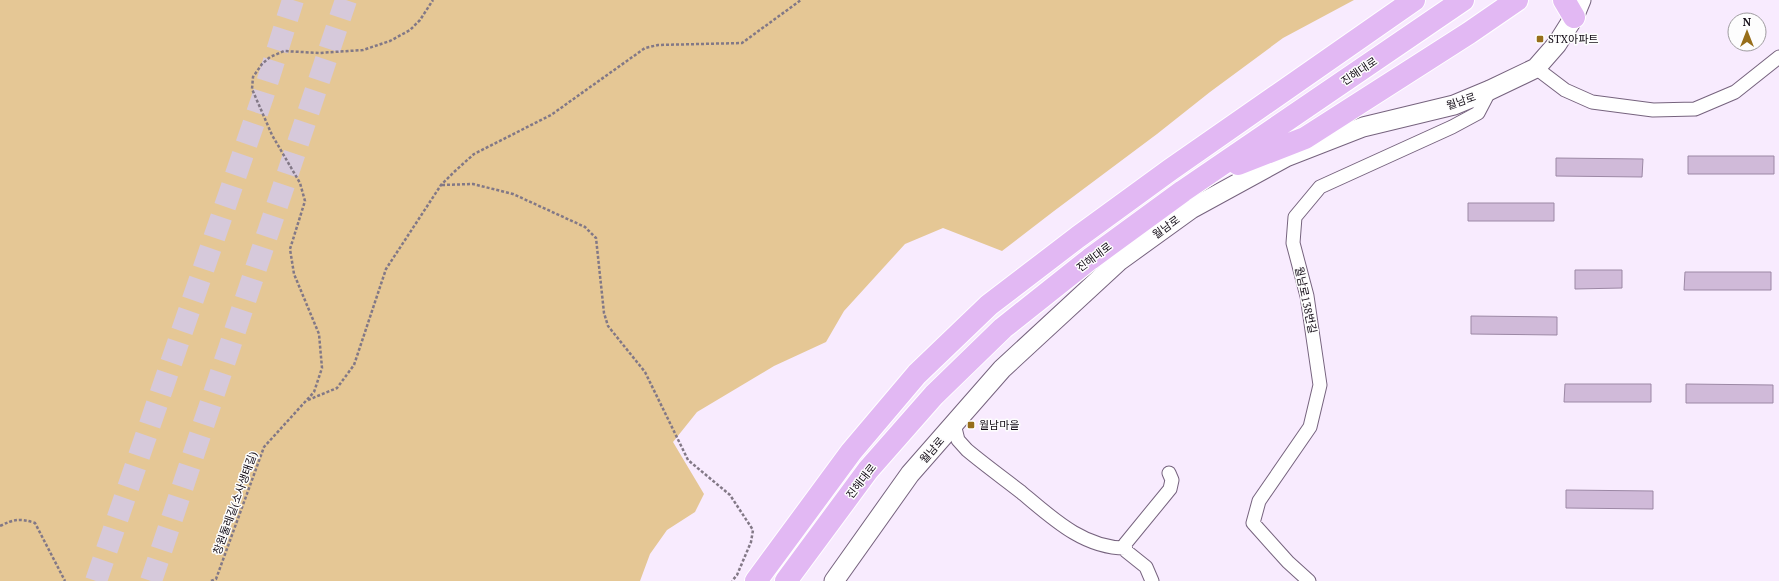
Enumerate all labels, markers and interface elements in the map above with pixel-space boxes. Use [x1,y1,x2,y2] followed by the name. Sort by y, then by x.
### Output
[1727,12,1767,52] north arrow
[1743,15,1752,29] text: N
[1548,32,1598,46] place label: STX아파트
[1535,34,1545,44] marker: STX아파트
[1338,54,1380,88] street label: 진해대로
[1444,89,1478,113] street label: 월남로
[1150,212,1182,242] street label: 월남로
[1074,239,1114,275] street label: 진해대로
[1292,265,1320,335] street label: 월남로138번길
[979,418,1019,432] place label: 월남마을
[966,420,976,430] marker: 월남마을
[917,434,947,466] street label: 월남로
[210,449,260,556] street label: 창원둘레길(소사생태길)
[843,461,879,501] street label: 진해대로

